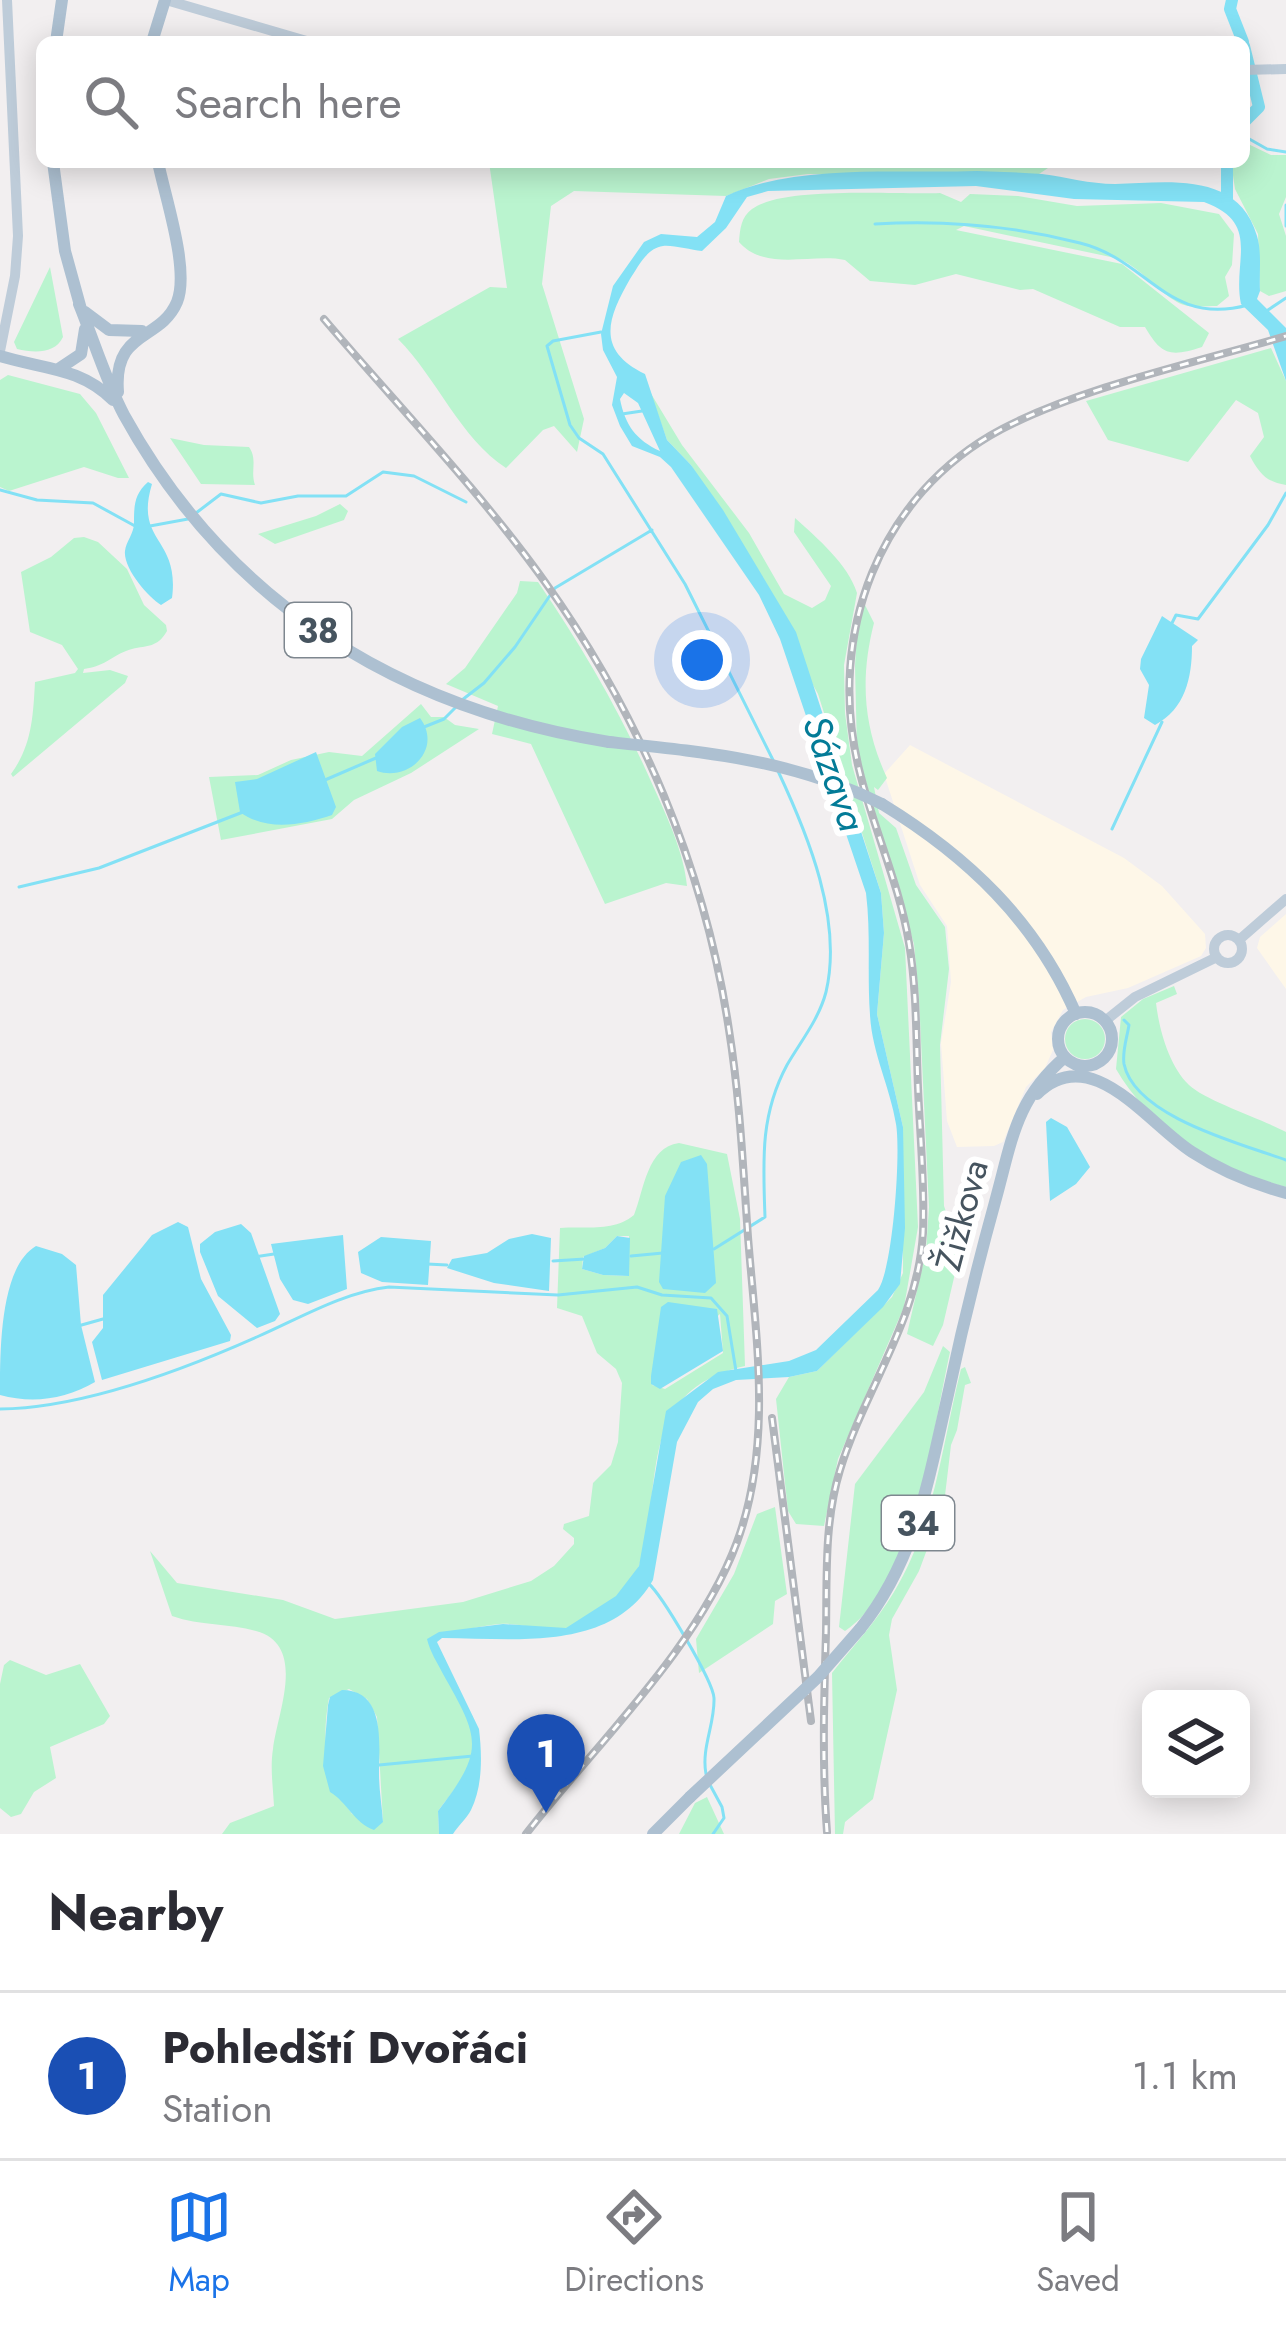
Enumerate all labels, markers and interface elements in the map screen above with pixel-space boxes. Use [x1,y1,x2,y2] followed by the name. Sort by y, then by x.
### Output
[36,36,1250,168] search box
[78,69,144,135] icon: search
[174,70,402,135] text: Search here
[285,603,351,657] road number: 38
[672,630,732,690] your location
[788,707,881,839] water label: Sázava
[921,1154,1001,1276] street label: Žižkova
[882,1496,954,1550] road number: 34
[1142,1690,1250,1798] map controls
[1142,1690,1250,1798] button: layers
[507,1714,585,1813] pin: 1
[48,1875,223,1949] text: Nearby
[162,2015,528,2080] text: Pohledští Dvořáci
[77,2047,97,2104] text: 1
[1132,2047,1238,2104] text: 1.1 km
[162,2080,273,2137] text: Station
[166,2184,232,2303] tab: Map
[564,2184,704,2303] tab: Directions
[1036,2184,1120,2303] tab: Saved

